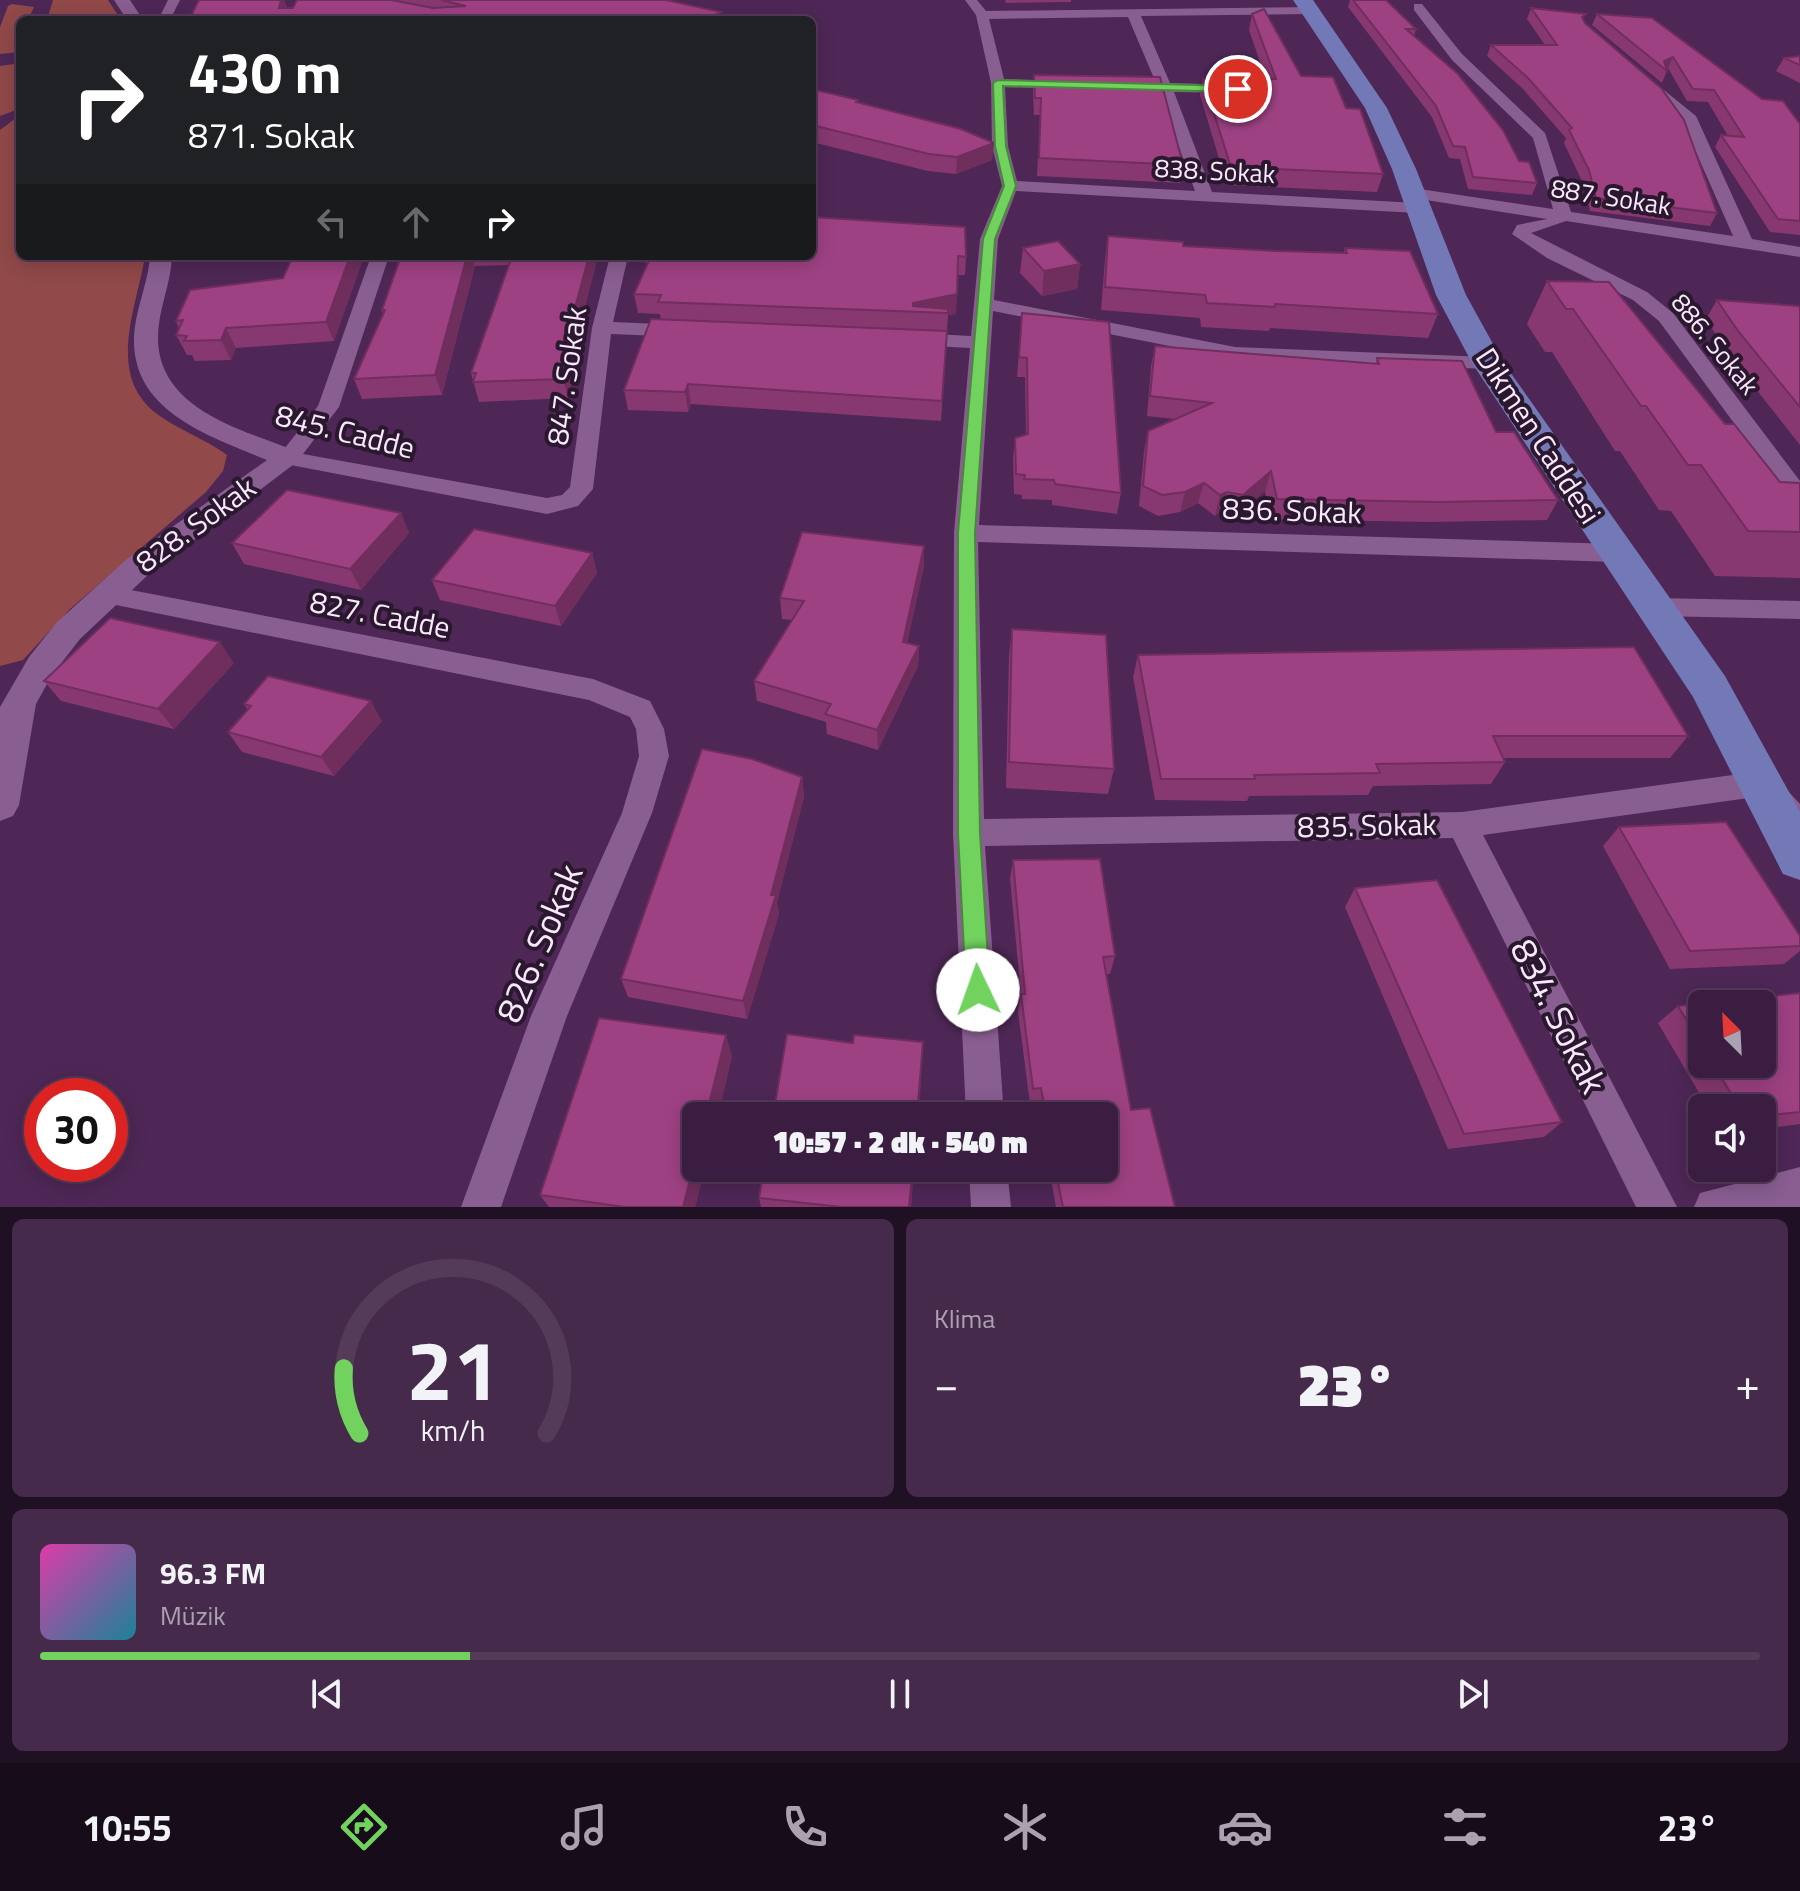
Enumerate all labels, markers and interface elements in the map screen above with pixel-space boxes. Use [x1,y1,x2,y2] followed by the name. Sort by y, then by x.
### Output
[188,30,341,115] text: 430 m
[56,48,160,152] icon: right
[1204,55,1272,123] pin
[1216,67,1260,111] icon: arrive
[188,107,355,162] text: 871. Sokak
[1154,148,1276,193] street label: 838. Sokak
[1548,168,1674,225] street label: 887. Sokak
[310,200,354,244] icon: left
[394,200,438,244] icon: ahead
[478,200,522,244] icon: right
[1662,285,1769,403] street label: 886. Sokak
[534,304,598,448] street label: 847. Sokak
[1465,338,1613,533] street label: Dikmen Caddesi
[271,392,420,470] street label: 845. Cadde
[126,465,265,584] street label: 828. Sokak
[1222,485,1362,535] street label: 836. Sokak
[306,578,454,650] street label: 827. Cadde
[1297,801,1437,849] street label: 835. Sokak
[481,855,597,1030] street label: 826. Sokak
[1497,929,1622,1103] street label: 834. Sokak
[936,948,1020,1032] position arrow
[1688,990,1776,1078] north arrow
[1688,990,1776,1182] map controls
[24,1078,128,1182] speed limit sign: 30
[1688,1094,1776,1182] button: sound
[773,1119,1027,1165] text: 10:57 · 2 dk · 540 m
[934,1299,995,1338] text: Klima
[406,1306,500,1432] text: 21
[1298,1338,1397,1429] text: 23°
[934,1350,959,1417] text: −
[1735,1350,1760,1417] text: +
[421,1409,485,1452] text: km/h
[160,1550,266,1596] text: 96.3 FM
[160,1596,226,1635] text: Müzik
[305,1672,349,1716] icon: previous
[878,1672,922,1716] icon: pause
[1451,1672,1495,1716] icon: next
[336,1799,392,1855] icon: directions
[556,1799,612,1855] icon: music
[777,1799,833,1855] icon: phone
[997,1799,1053,1855] icon: climate
[1217,1799,1273,1855] icon: car
[1437,1799,1493,1855] icon: filters
[82,1800,172,1855] text: 10:55
[1657,1800,1718,1855] text: 23°

